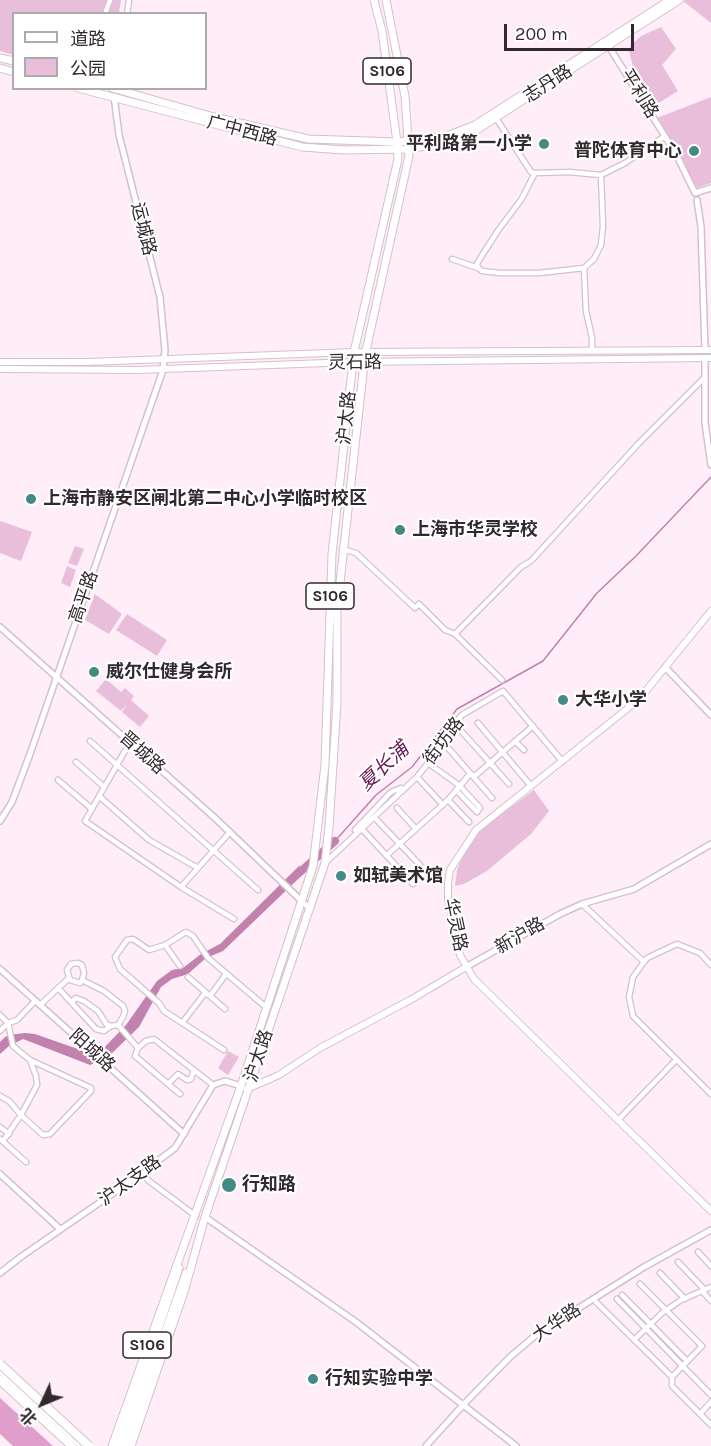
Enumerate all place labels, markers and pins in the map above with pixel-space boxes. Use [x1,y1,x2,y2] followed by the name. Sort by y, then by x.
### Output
[406,133,532,155] place label: 平利路第一小学
[537,137,551,151] marker: 平利路第一小学
[574,140,682,162] place label: 普陀体育中心
[687,144,701,158] marker: 普陀体育中心
[43,488,367,510] place label: 上海市静安区闸北第二中心小学临时校区
[24,492,38,506] marker: 上海市静安区闸北第二中心小学临时校区
[412,519,538,541] place label: 上海市华灵学校
[393,523,407,537] marker: 上海市华灵学校
[106,661,232,683] place label: 威尔仕健身会所
[87,665,101,679] marker: 威尔仕健身会所
[575,689,647,711] place label: 大华小学
[556,693,570,707] marker: 大华小学
[353,865,443,887] place label: 如轼美术馆
[334,869,348,883] marker: 如轼美术馆
[242,1174,296,1196] place label: 行知路
[220,1176,238,1194] marker: 行知路
[325,1368,433,1390] place label: 行知实验中学
[306,1372,320,1386] marker: 行知实验中学

